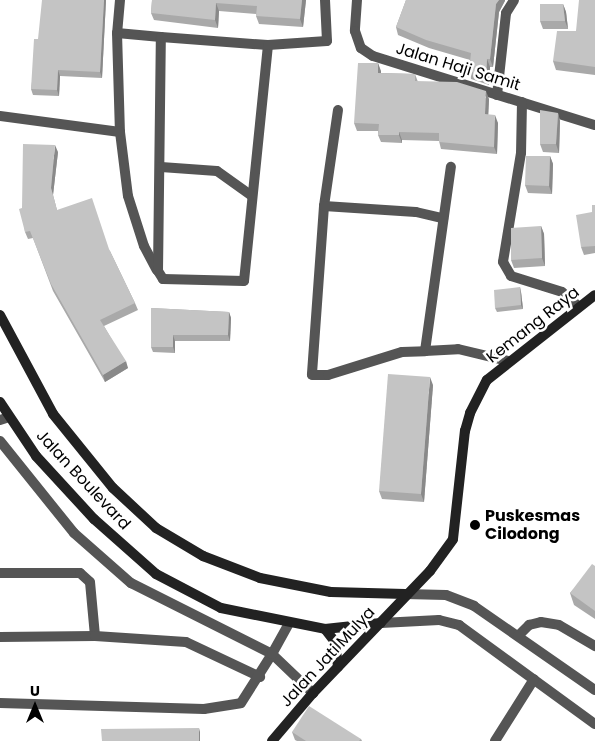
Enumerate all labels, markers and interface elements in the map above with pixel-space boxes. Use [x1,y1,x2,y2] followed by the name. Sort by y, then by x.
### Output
[393,39,523,95] street label: Jalan Haji Samit
[483,283,583,367] street label: Kemang Raya
[32,426,134,534] street label: Jalan Boulevard
[485,506,580,544] place label: Puskesmas Cilodong
[469,519,481,531] marker: Puskesmas Cilodong
[277,603,379,711] street label: Jalan Jati Mulya
[10,681,60,731] north arrow
[30,681,40,701] text: U

